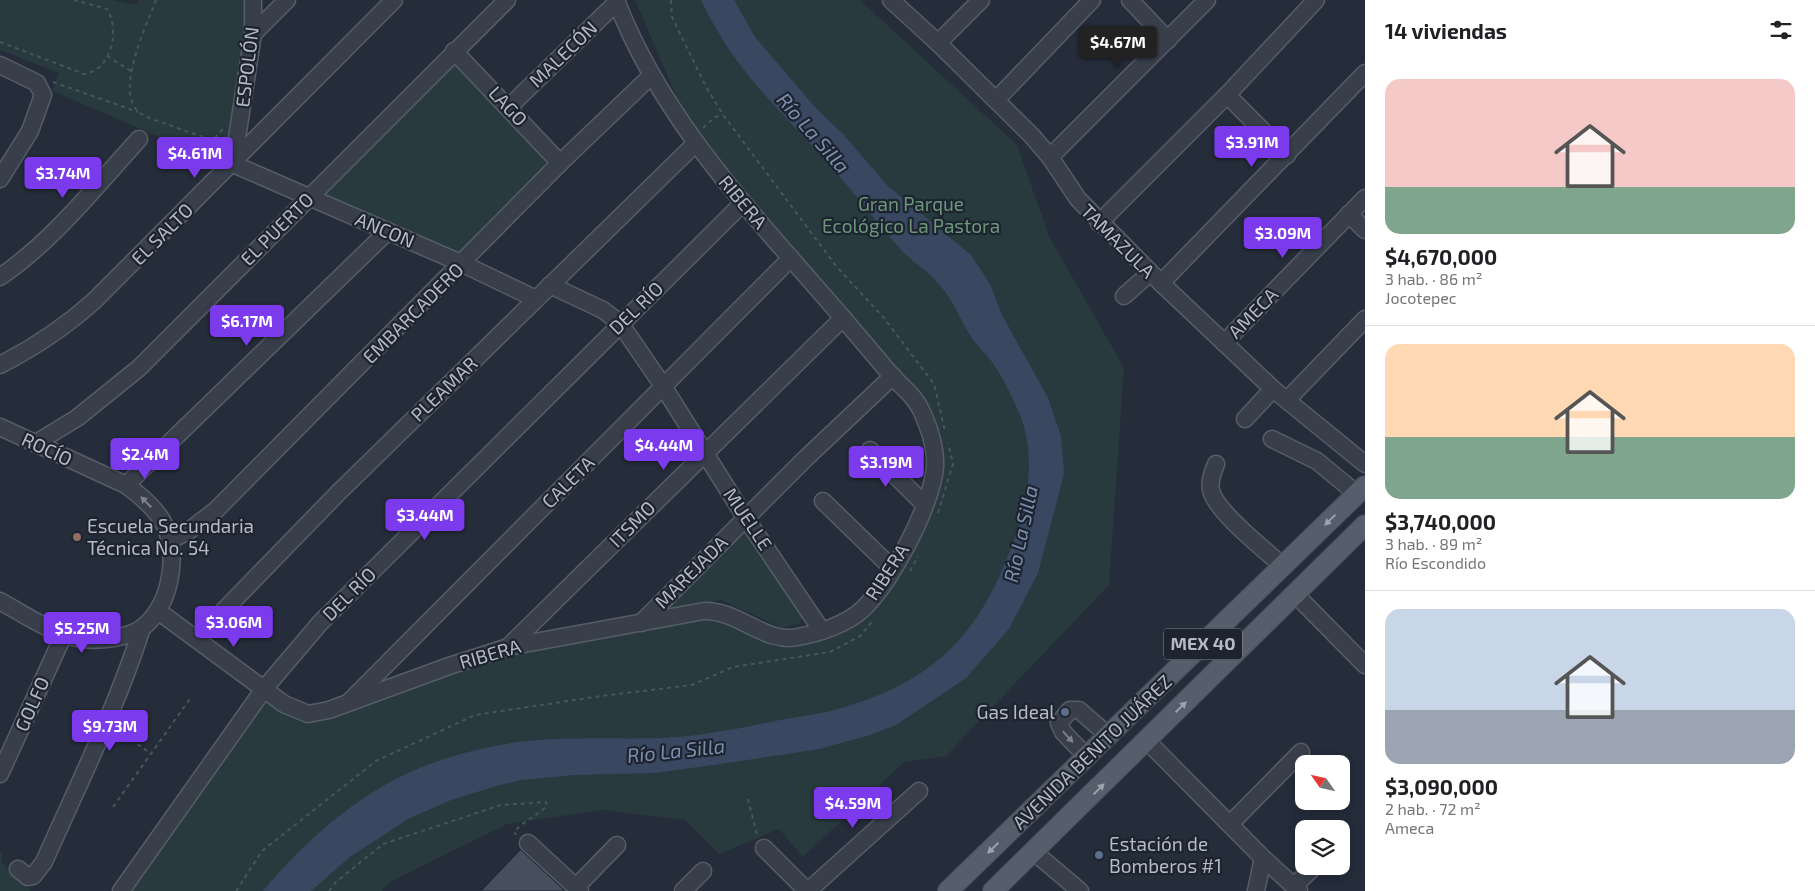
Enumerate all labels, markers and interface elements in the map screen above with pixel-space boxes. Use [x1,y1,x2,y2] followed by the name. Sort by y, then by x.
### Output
[524,16,601,92] street label: MALECÓN
[1767,16,1795,44] icon: filters
[1385,18,1507,43] text: 14 viviendas
[230,25,263,108] street label: ESPOLÓN
[1077,26,1159,68] pin: $4.67M
[1090,32,1146,51] text: $4.67M
[484,81,533,130] street label: LAGO
[772,87,855,177] water label: Río La Silla
[1545,111,1635,201] icon: home
[1211,126,1293,168] pin: $3.91M
[1225,132,1279,151] text: $3.91M
[154,136,236,179] pin: $4.61M
[168,143,222,162] text: $4.61M
[22,156,104,199] pin: $3.74M
[35,163,91,182] text: $3.74M
[714,170,772,233] street label: RIBERA
[235,187,318,270] street label: EL PUERTO
[822,192,1000,237] park label: Gran Parque Ecológico La Pastora
[126,198,197,269] street label: EL SALTO
[1077,199,1160,283] street label: TAMAZULA
[352,207,418,252] street label: ANCON
[1242,216,1324,259] pin: $3.09M
[1255,223,1311,242] text: $3.09M
[1385,244,1497,269] text: $4,670,000
[357,257,468,368] street label: EMBARCADERO
[1385,269,1482,288] text: 3 hab. · 86 m²
[604,276,667,339] street label: DEL RÍO
[1223,282,1282,343] street label: AMECA
[1385,288,1457,307] text: Jocotepec
[206,304,288,347] pin: $6.17M
[221,311,273,330] text: $6.17M
[406,351,482,426] street label: PLEAMAR
[1545,377,1635,467] icon: home
[18,427,76,470] street label: ROCÍO
[623,428,705,471] pin: $4.44M
[635,435,693,454] text: $4.44M
[110,438,180,480] pin: $2.4M
[121,444,169,463] text: $2.4M
[845,446,927,488] pin: $3.19M
[537,450,599,513] street label: CALETA
[860,452,912,471] text: $3.19M
[719,483,778,554] street label: MUELLE
[998,483,1042,584] water label: Río La Silla
[140,496,152,508] one-way arrow
[604,496,660,552] street label: ITSMO
[384,498,466,541] pin: $3.44M
[396,505,454,524] text: $3.44M
[1385,509,1496,534] text: $3,740,000
[87,514,254,559] place label: Escuela Secundaria Técnica No. 54
[1324,514,1336,526] one-way arrow
[649,530,732,613] street label: MAREJADA
[71,531,83,543] marker: Escuela Secundaria Técnica No. 54
[1385,534,1482,553] text: 3 hab. · 89 m²
[860,539,913,604] street label: RIBERA
[1385,553,1486,572] text: Río Escondido
[317,562,380,625] street label: DEL RÍO
[193,606,275,648] pin: $3.06M
[41,612,123,654] pin: $5.25M
[206,612,262,631] text: $3.06M
[55,618,109,637] text: $5.25M
[1164,629,1242,660] road number: MEX 40
[457,634,523,673] street label: RIBERA
[1545,642,1635,732] icon: home
[1007,670,1176,834] street label: AVENIDA BENITO JUÁREZ
[9,673,54,735] street label: GOLFO
[977,700,1055,723] place label: Gas Ideal
[1175,701,1187,713] one-way arrow
[1059,706,1071,718] marker: Gas Ideal
[69,710,151,752] pin: $9.73M
[83,716,137,735] text: $9.73M
[1062,731,1074,743] one-way arrow
[626,733,726,767] water label: Río La Silla
[1295,755,1350,810] north arrow
[1295,755,1350,875] map controls
[1385,774,1498,799] text: $3,090,000
[1092,783,1104,795] one-way arrow
[812,786,894,829] pin: $4.59M
[825,793,881,812] text: $4.59M
[1385,799,1481,818] text: 2 hab. · 72 m²
[1385,818,1434,837] text: Ameca
[1295,820,1350,875] button: layers
[1109,832,1222,877] place label: Estación de Bomberos #1
[988,842,1000,854] one-way arrow
[1093,849,1105,861] marker: Estación de Bomberos #1

